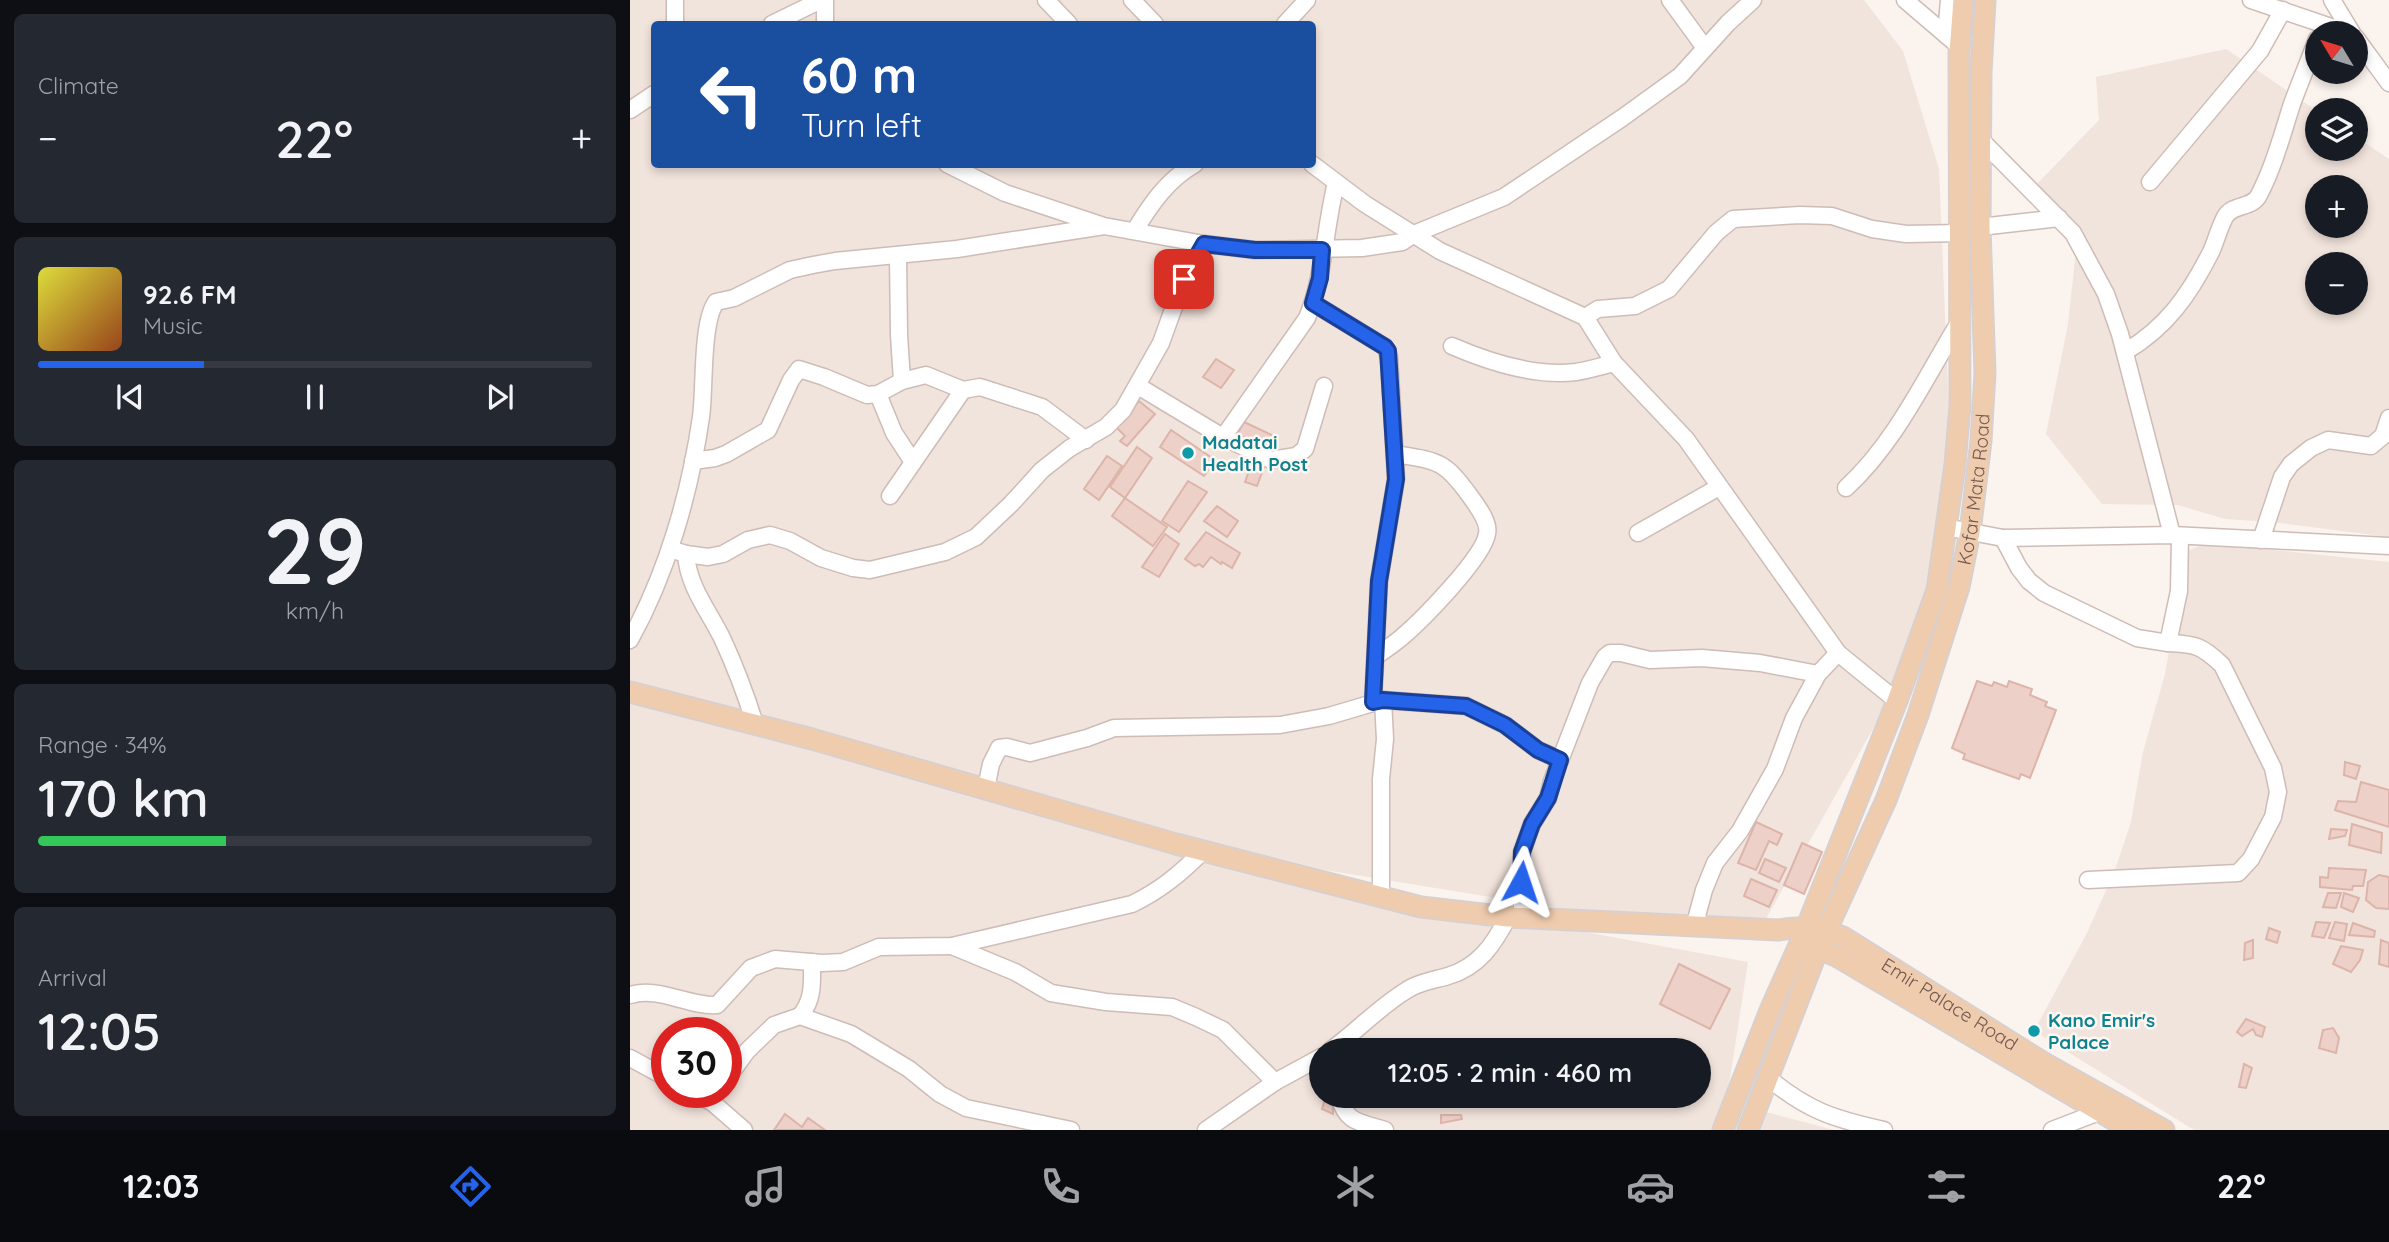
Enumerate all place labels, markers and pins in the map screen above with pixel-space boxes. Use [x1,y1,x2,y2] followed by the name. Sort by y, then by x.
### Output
[1154,249,1214,309] pin
[1202,430,1308,476] place label: Madatai Health Post
[1180,445,1196,461] marker: Madatai Health Post
[2048,1008,2155,1054] place label: Kano Emir's Palace
[2026,1023,2042,1039] marker: Kano Emir's Palace

